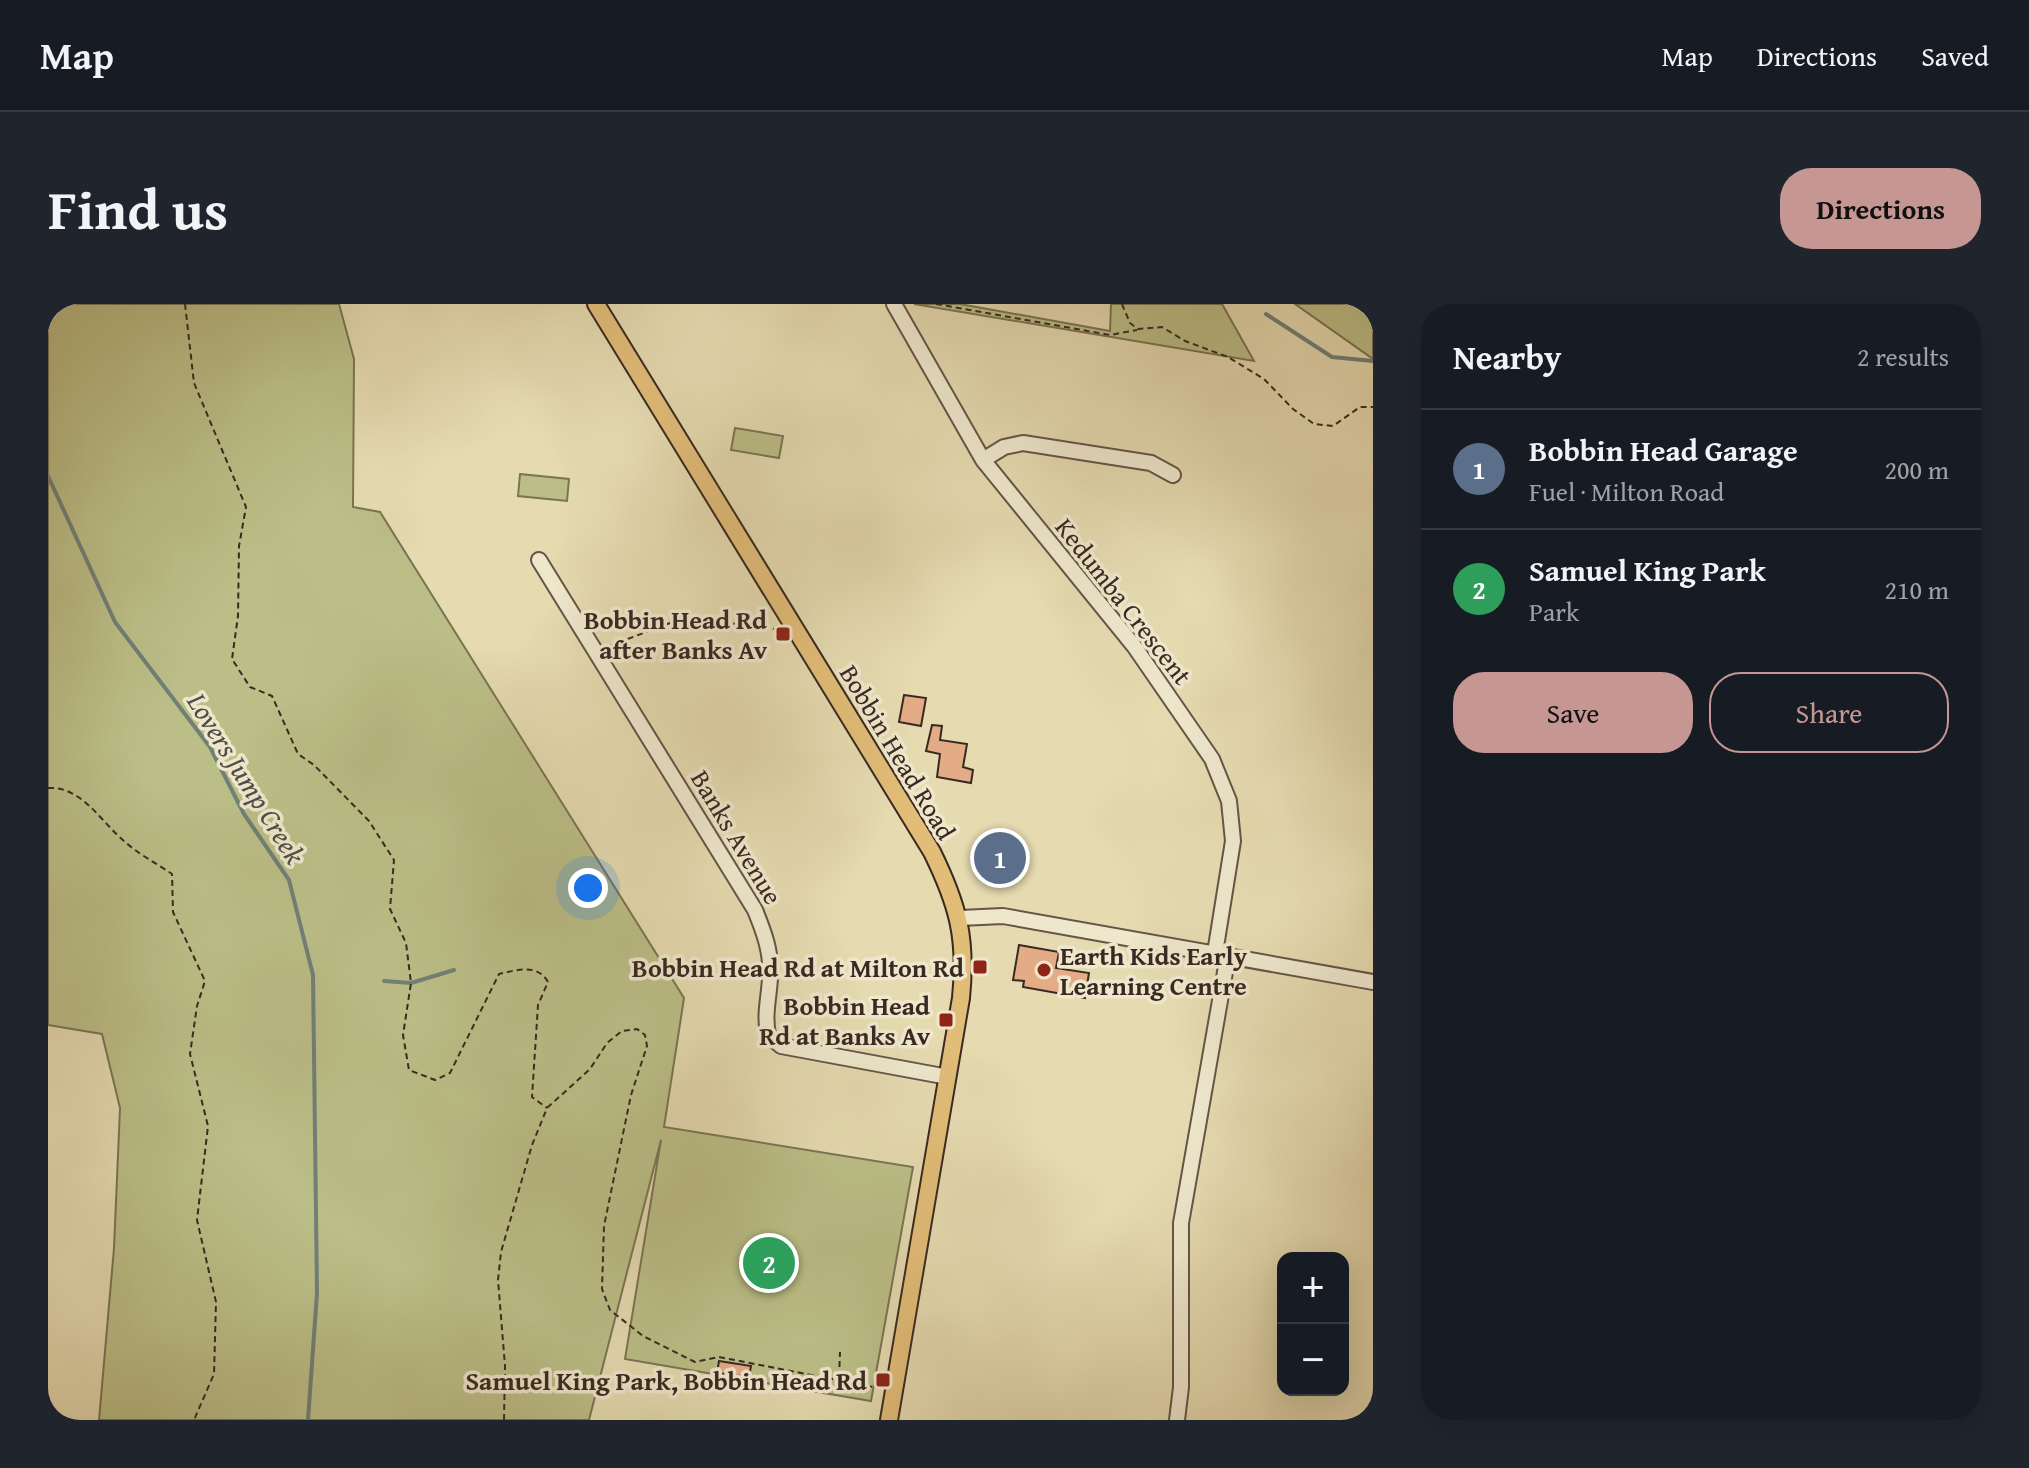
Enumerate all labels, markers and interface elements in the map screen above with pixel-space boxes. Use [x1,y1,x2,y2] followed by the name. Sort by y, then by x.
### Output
[40,27,114,83] text: Map
[1661,35,1713,76] text: Map
[1757,35,1877,76] text: Directions
[1921,35,1989,76] text: Saved
[48,167,228,250] text: Find us
[1780,168,1981,249] button: Directions
[1453,332,1562,381] text: Nearby
[1857,337,1949,376] text: 2 results
[1529,428,1798,472] text: Bobbin Head Garage
[1472,450,1486,489] text: 1
[1884,450,1949,489] text: 200 m
[1529,472,1724,511] text: Fuel · Milton Road
[1046,509,1202,693] street label: Kedumba Crescent
[1529,548,1766,592] text: Samuel King Park
[1472,570,1486,609] text: 2
[1884,570,1949,609] text: 210 m
[1529,592,1579,631] text: Park
[584,600,768,669] place label: Bobbin Head Rd after Banks Av
[774,625,792,643] marker: Bobbin Head Rd after Banks Av
[830,657,966,847] street label: Bobbin Head Road
[1453,672,1693,753] button: Save
[1709,672,1949,753] button: Share
[177,683,316,872] water label: Lovers Jump Creek
[681,762,793,912] street label: Banks Avenue
[974,828,1026,888] pin: 1
[568,868,608,908] your location
[1060,936,1248,1005] place label: Earth Kids Early Learning Centre
[632,948,964,987] place label: Bobbin Head Rd at Milton Rd
[971,958,989,976] marker: Bobbin Head Rd at Milton Rd
[1035,961,1053,979] marker: Earth Kids Early Learning Centre
[759,986,931,1055] place label: Bobbin Head Rd at Banks Av
[937,1011,955,1029] marker: Bobbin Head Rd at Banks Av
[743,1233,795,1293] pin: 2
[1277,1252,1349,1396] map controls
[1277,1252,1349,1324] button: +
[1277,1324,1349,1396] button: −
[465,1361,867,1400] place label: Samuel King Park, Bobbin Head Rd
[874,1371,892,1389] marker: Samuel King Park, Bobbin Head Rd

